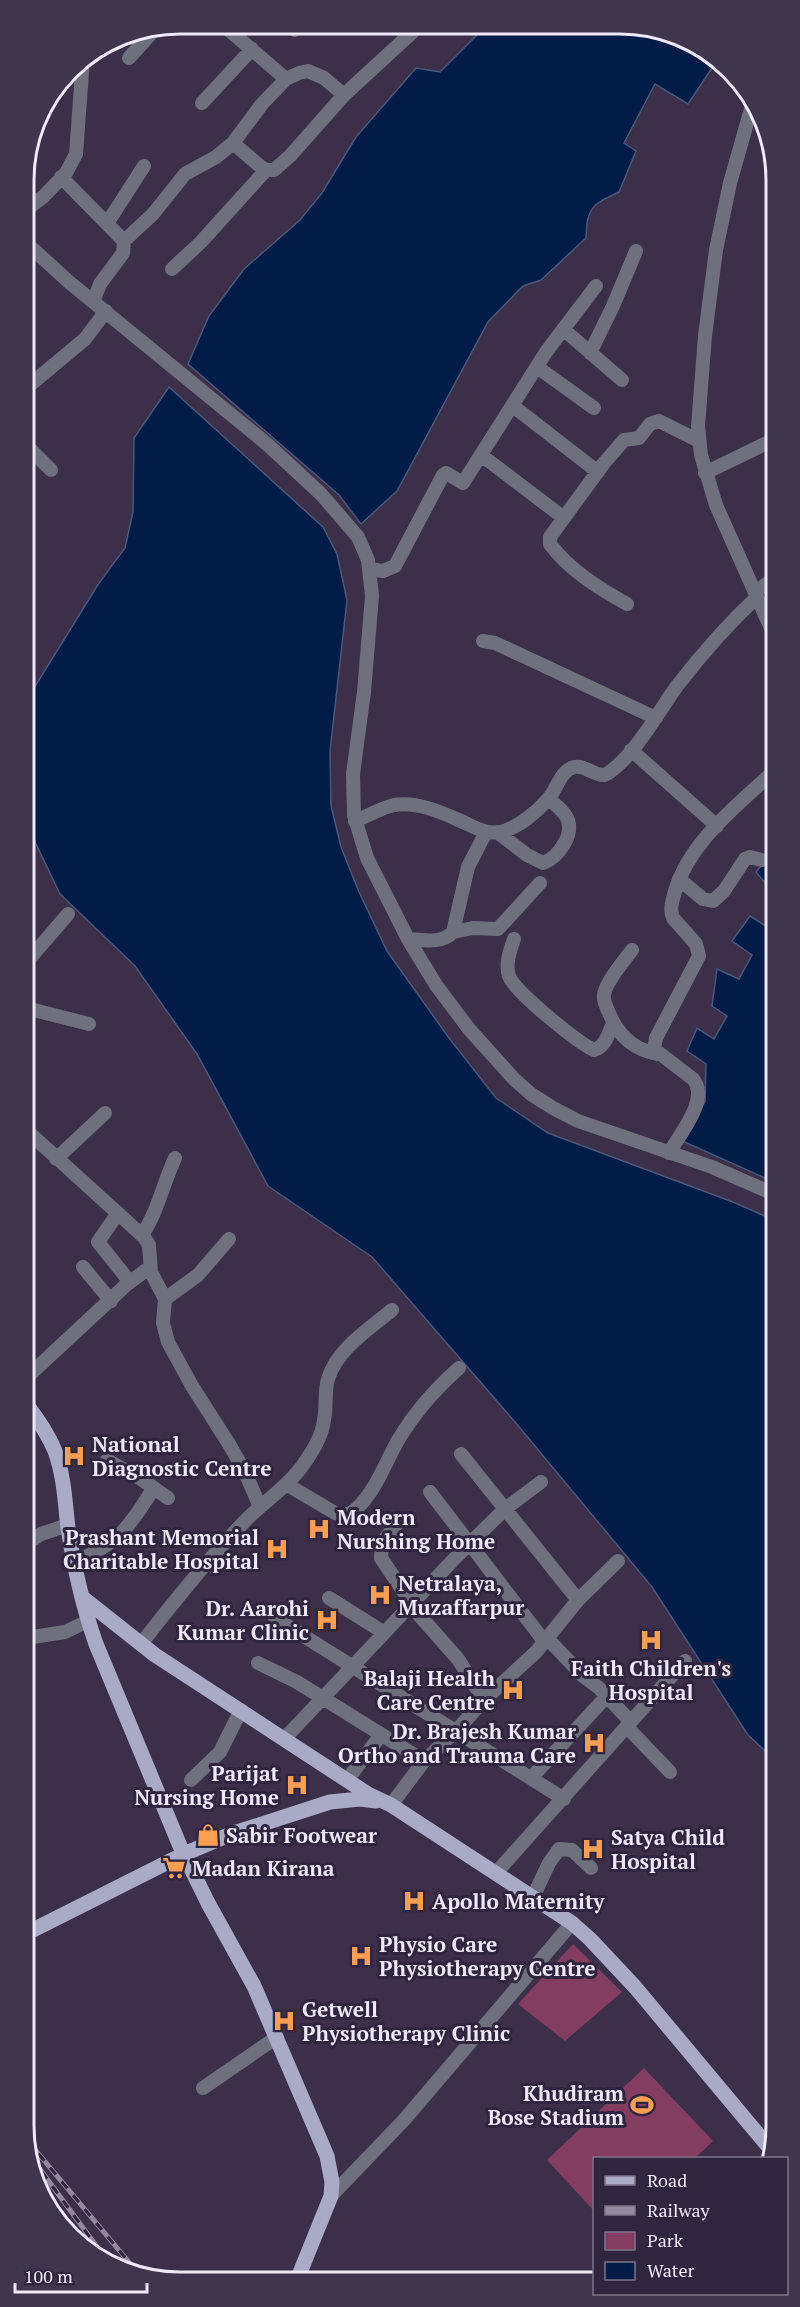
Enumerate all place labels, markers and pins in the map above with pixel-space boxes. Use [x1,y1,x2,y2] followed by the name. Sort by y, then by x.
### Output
[92,1430,271,1482] place label: National Diagnostic Centre
[61,1443,87,1469] hospital icon: National Diagnostic Centre
[337,1503,495,1555] place label: Modern Nurshing Home
[306,1516,332,1542] hospital icon: Modern Nurshing Home
[63,1523,259,1575] place label: Prashant Memorial Charitable Hospital
[264,1536,290,1562] hospital icon: Prashant Memorial Charitable Hospital
[398,1569,524,1621] place label: Netralaya, Muzaffarpur
[367,1582,393,1608] hospital icon: Netralaya, Muzaffarpur
[177,1594,309,1646] place label: Dr. Aarohi Kumar Clinic
[314,1607,340,1633] hospital icon: Dr. Aarohi Kumar Clinic
[638,1627,664,1653] hospital icon: Faith Children's Hospital
[571,1654,731,1706] place label: Faith Children's Hospital
[364,1664,496,1716] place label: Balaji Health Care Centre
[500,1677,526,1703] hospital icon: Balaji Health Care Centre
[338,1717,576,1769] place label: Dr. Brajesh Kumar Ortho and Trauma Care
[581,1730,607,1756] hospital icon: Dr. Brajesh Kumar Ortho and Trauma Care
[134,1759,280,1811] place label: Parijat Nursing Home
[284,1772,310,1798] hospital icon: Parijat Nursing Home
[226,1821,377,1849] place label: Sabir Footwear
[195,1822,221,1848] shop icon: Sabir Footwear
[611,1823,725,1875] place label: Satya Child Hospital
[580,1836,606,1862] hospital icon: Satya Child Hospital
[192,1854,335,1882] place label: Madan Kirana
[161,1855,187,1881] supermarket icon: Madan Kirana
[432,1887,605,1915] place label: Apollo Maternity
[401,1888,427,1914] hospital icon: Apollo Maternity
[379,1930,596,1982] place label: Physio Care Physiotherapy Centre
[348,1943,374,1969] hospital icon: Physio Care Physiotherapy Centre
[302,1995,510,2047] place label: Getwell Physiotherapy Clinic
[271,2008,297,2034] hospital icon: Getwell Physiotherapy Clinic
[488,2079,625,2131] place label: Khudiram Bose Stadium
[629,2092,655,2118] sports icon: Khudiram Bose Stadium

